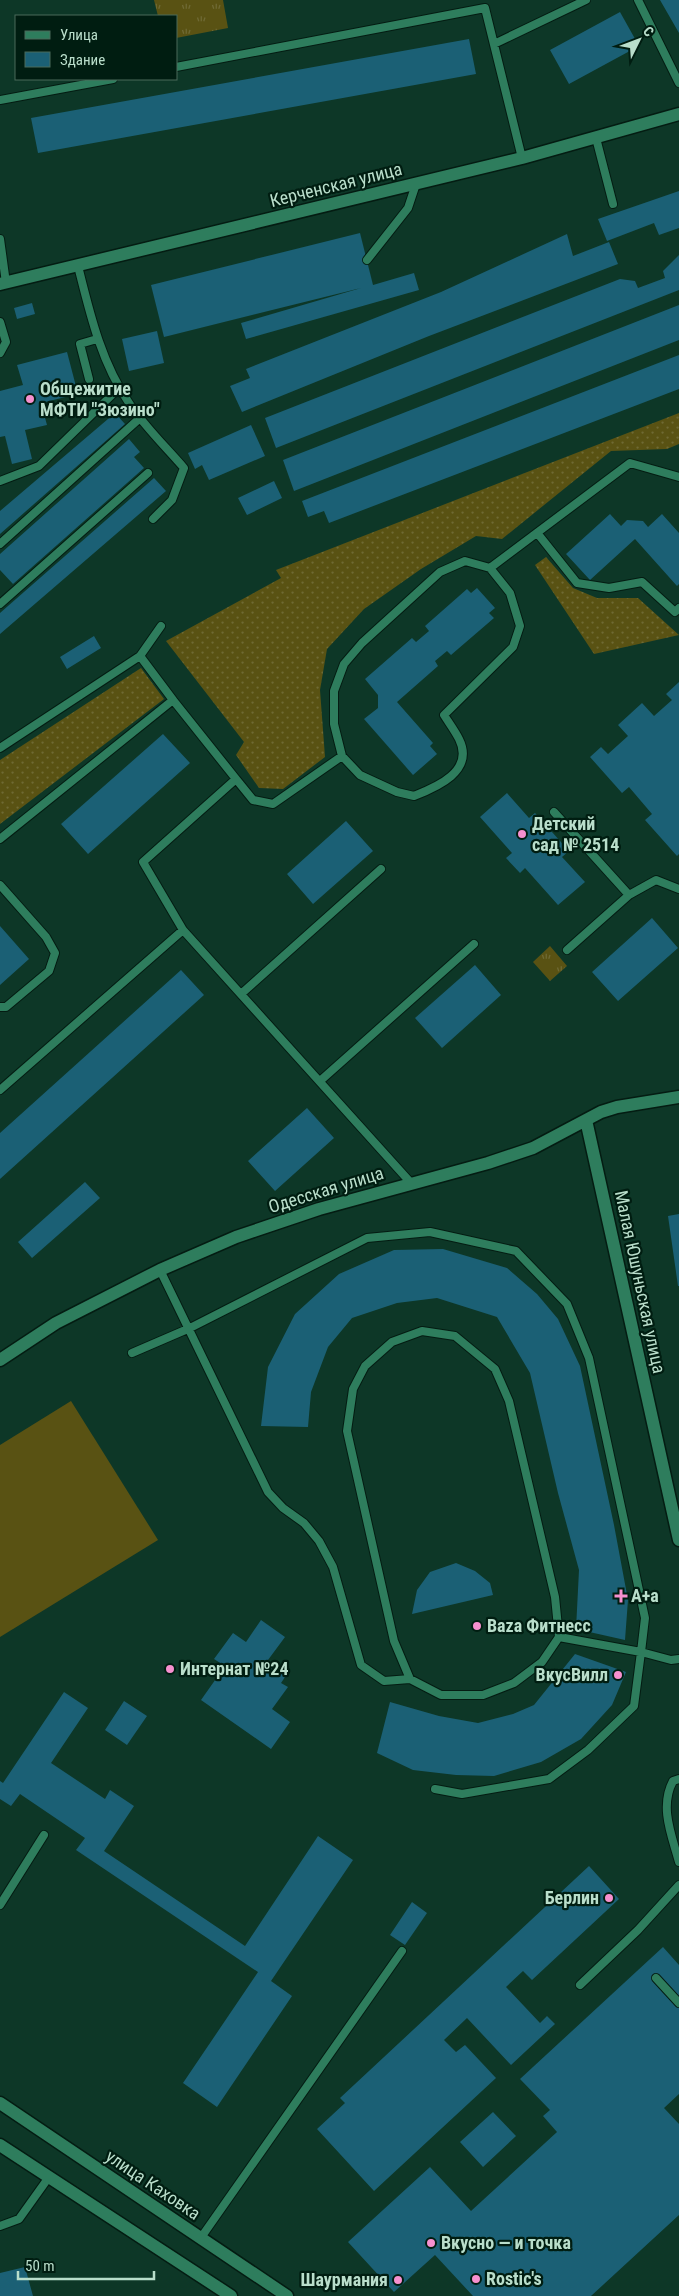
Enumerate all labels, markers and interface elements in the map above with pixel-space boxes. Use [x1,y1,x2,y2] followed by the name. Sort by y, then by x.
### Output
[15,15,178,80] legend
[614,15,664,65] north arrow
[640,23,657,40] text: С
[60,26,98,44] text: Улица
[60,51,105,69] text: Здание
[268,158,404,211] street label: Керченская улица
[40,378,160,420] place label: Общежитие МФТИ "Зюзино"
[24,393,36,405] marker: Общежитие МФТИ "Зюзино"
[532,813,619,855] place label: Детский сад № 2514
[516,828,528,840] marker: Детский сад № 2514
[266,1162,386,1217] street label: Одесская улица
[611,1188,670,1375] street label: Малая Юшуньская улица
[631,1585,659,1606] place label: А+а
[615,1590,627,1602] marker: А+а
[487,1615,591,1636] place label: Baza Фитнесс
[471,1620,483,1632] marker: Baza Фитнесс
[180,1658,289,1679] place label: Интернат №24
[164,1663,176,1675] marker: Интернат №24
[536,1664,608,1685] place label: ВкусВилл
[612,1669,624,1681] marker: ВкусВилл
[545,1887,599,1908] place label: Берлин
[603,1892,615,1904] marker: Берлин
[102,2145,205,2224] street label: улица Каховка
[441,2232,571,2253] place label: Вкусно — и точка
[425,2237,437,2249] marker: Вкусно — и точка
[18,2248,154,2280] scale bar
[25,2257,55,2275] text: 50 m
[486,2268,542,2289] place label: Rostic's
[300,2269,388,2290] place label: Шаурмания
[470,2273,482,2285] marker: Rostic's
[392,2274,404,2286] marker: Шаурмания

